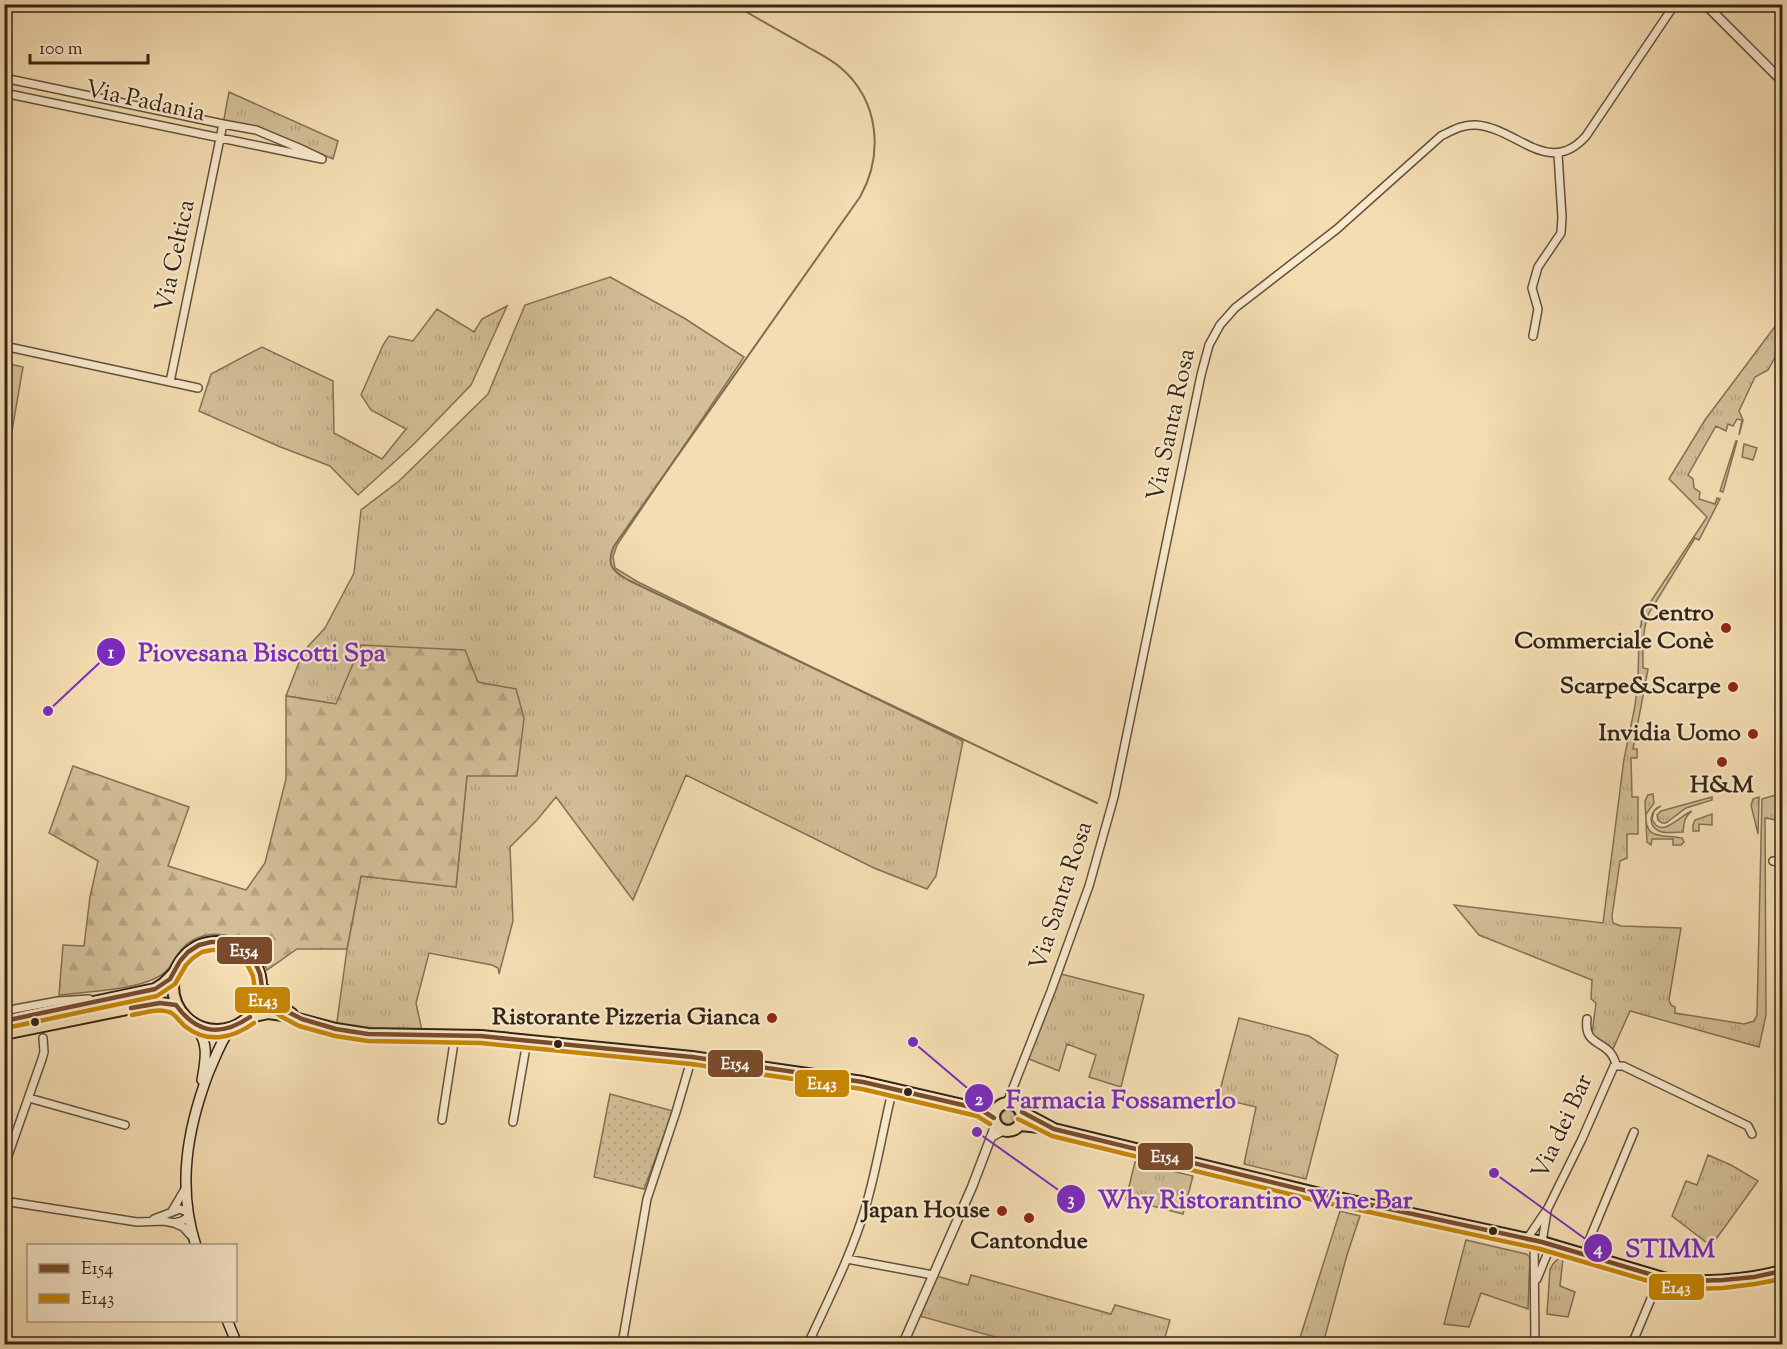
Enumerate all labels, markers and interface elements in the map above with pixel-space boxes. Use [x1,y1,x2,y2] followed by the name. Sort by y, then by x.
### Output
[30,27,148,65] scale bar
[39,37,83,63] text: 100 m
[82,73,208,131] street label: Via Padania
[148,197,204,315] street label: Via Celtica
[1139,346,1205,504] street label: Via Santa Rosa
[1514,597,1714,659] place label: Centro Commerciale Conè
[1719,621,1733,635] marker: Centro Commerciale Conè
[96,630,397,674] callout: Piovesana Biscotti Spa
[138,636,386,673] text: Piovesana Biscotti Spa
[108,641,115,667] text: 1
[1560,670,1721,704] place label: Scarpe&Scarpe
[1726,680,1740,694] marker: Scarpe&Scarpe
[1599,717,1741,751] place label: Invidia Uomo
[1746,727,1760,741] marker: Invidia Uomo
[1715,755,1729,769] marker: H&M
[1690,769,1755,803] place label: H&M
[1022,817,1102,975] street label: Via Santa Rosa
[216,936,273,965] line badge: E154
[230,941,258,964] text: E154
[234,986,291,1014] line badge: E143
[248,991,278,1014] text: E143
[492,1001,761,1035] place label: Ristorante Pizzeria Gianca
[765,1011,779,1025] marker: Ristorante Pizzeria Gianca
[29,1016,41,1028] unlabelled marker
[552,1038,564,1050] unlabelled marker
[707,1049,764,1078] line badge: E154
[721,1054,749,1077] text: E154
[794,1069,850,1098] line badge: E143
[1524,1069,1602,1185] street label: Via dei Bar
[807,1074,837,1097] text: E143
[964,1076,1248,1120] callout: Farmacia Fossamerlo
[1006,1083,1236,1120] text: Farmacia Fossamerlo
[902,1086,914,1098] unlabelled marker
[975,1088,984,1114] text: 2
[1137,1142,1194,1171] line badge: E154
[1151,1147,1179,1170] text: E154
[1056,1177,1425,1221] callout: Why Ristorantino Wine Bar
[1098,1183,1413,1220] text: Why Ristorantino Wine Bar
[1067,1188,1075,1214] text: 3
[860,1194,990,1228] place label: Japan House
[995,1204,1009,1218] marker: Japan House
[1022,1211,1036,1225] marker: Cantondue
[970,1225,1088,1259] place label: Cantondue
[1487,1225,1499,1237] unlabelled marker
[1583,1226,1727,1270] callout: STIMM
[1625,1232,1715,1269] text: STIMM
[1592,1237,1603,1263] text: 4
[27,1244,237,1322] legend
[81,1257,113,1283] text: E154
[1648,1273,1705,1301] line badge: E143
[1661,1278,1691,1301] text: E143
[81,1287,114,1313] text: E143

